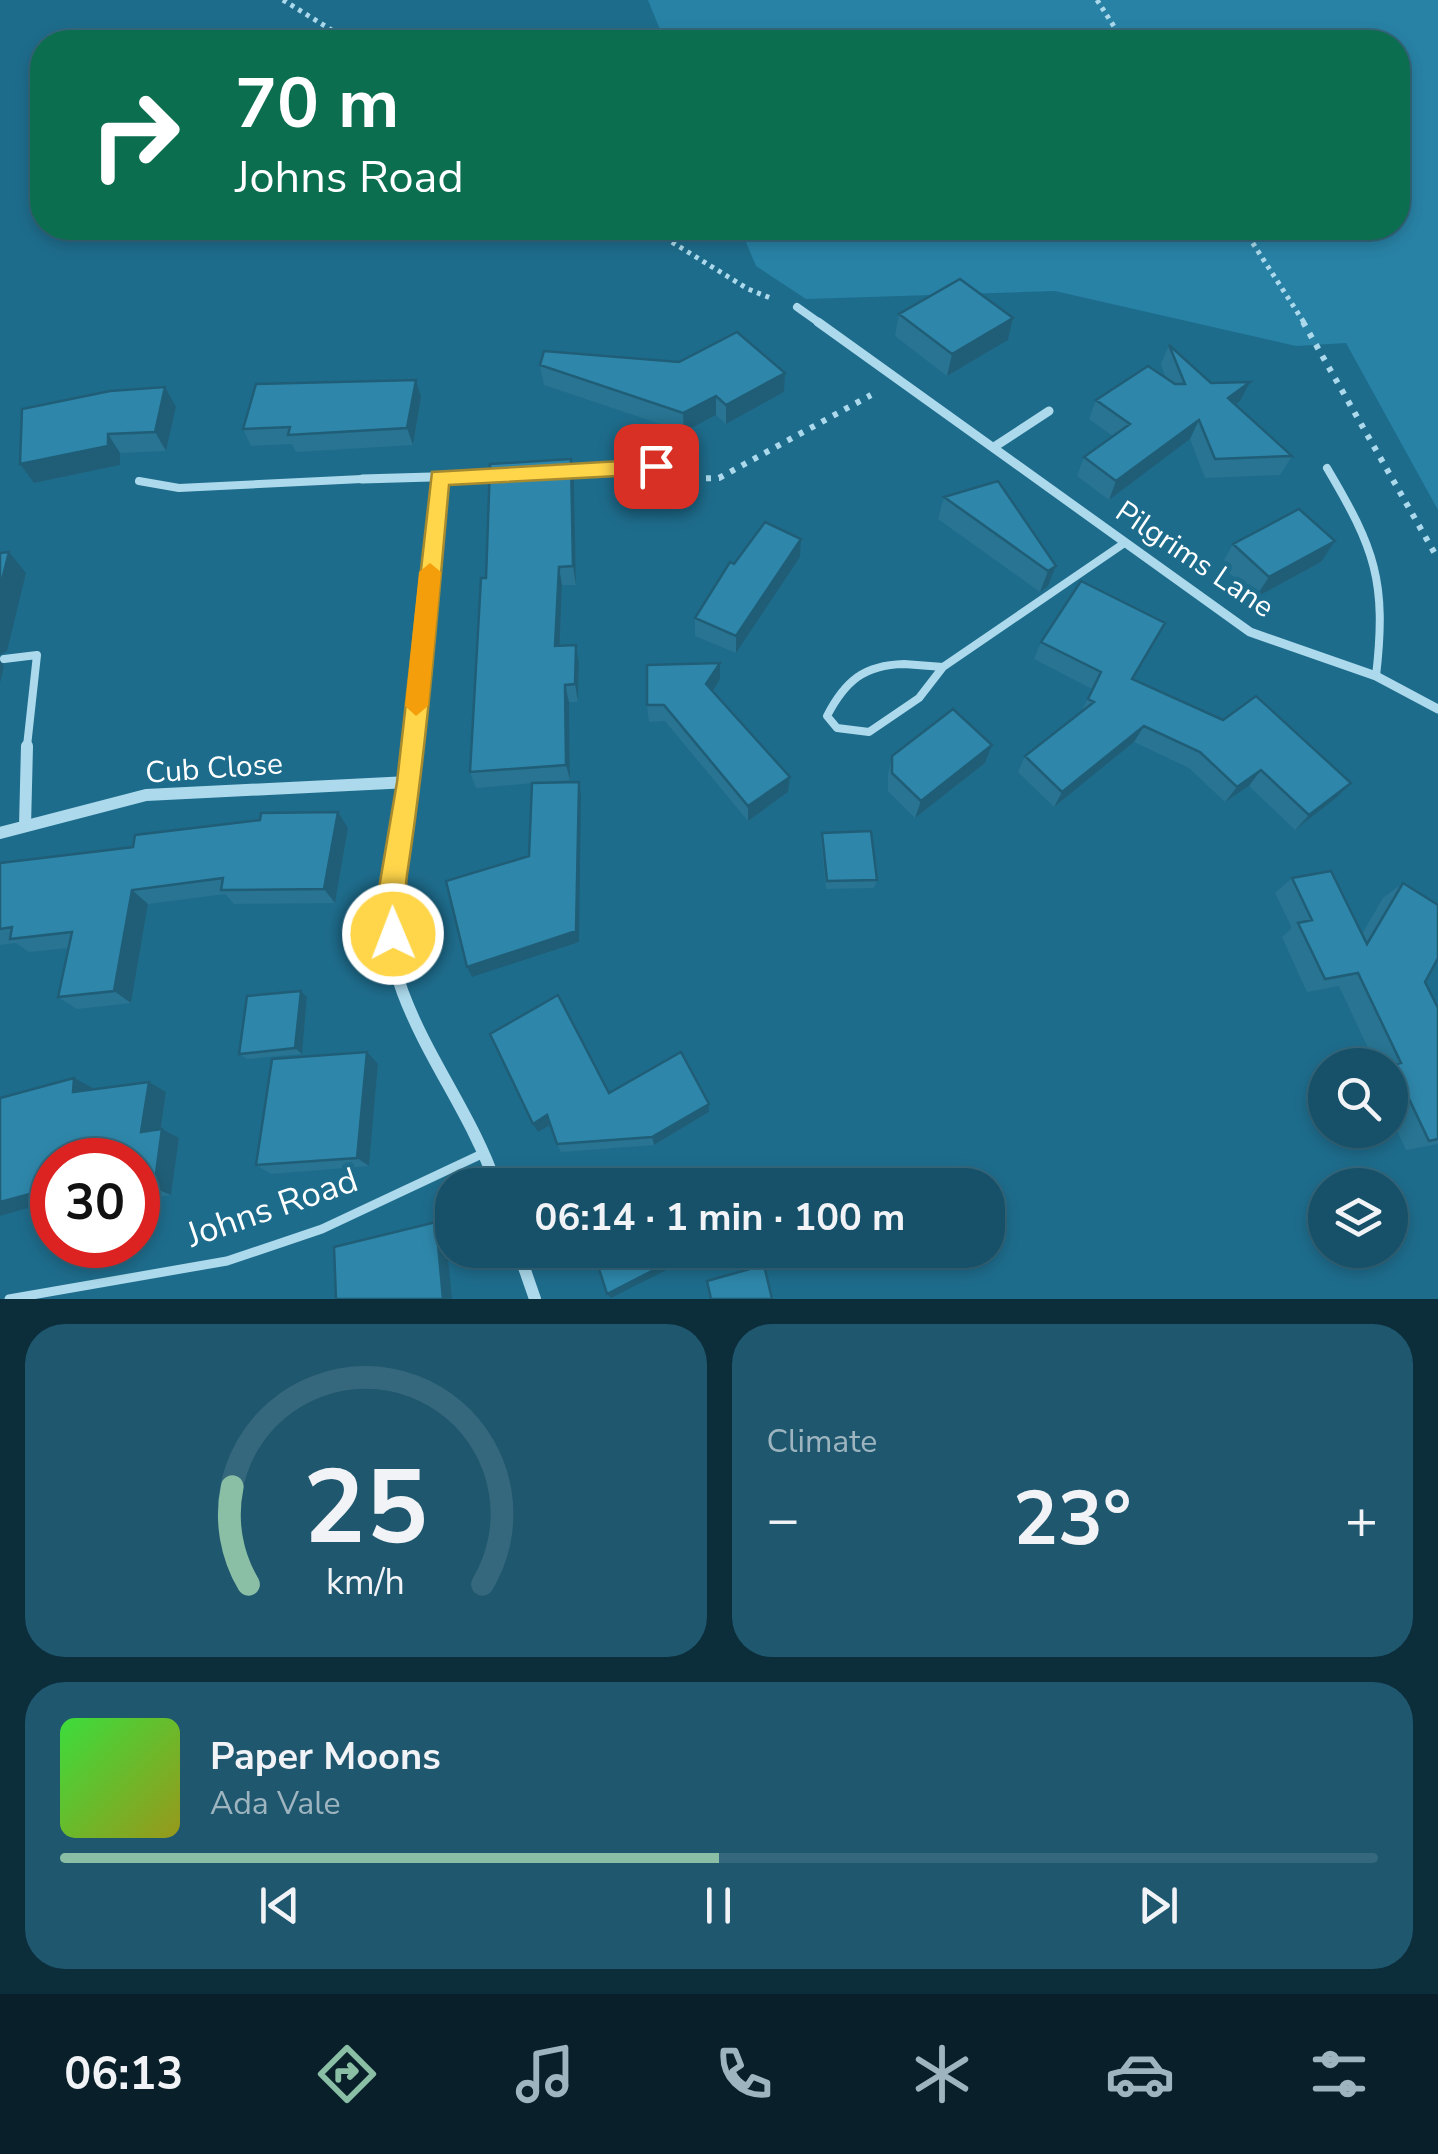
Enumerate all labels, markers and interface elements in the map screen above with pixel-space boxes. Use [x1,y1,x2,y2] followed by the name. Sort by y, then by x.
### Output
[235,56,399,152] text: 70 m
[70,70,200,200] icon: right
[235,147,464,208] text: Johns Road
[614,424,699,509] pin
[629,439,684,494] icon: arrive
[1107,491,1282,628] street label: Pilgrims Lane
[144,743,284,794] street label: Cub Close
[341,882,445,986] position arrow
[1308,1048,1408,1268] map controls
[1308,1048,1408,1148] button: search
[30,1138,160,1268] speed limit sign: 30
[179,1156,364,1259] street label: Johns Road
[1308,1168,1408,1268] button: layers
[535,1192,905,1243] text: 06:14 · 1 min · 100 m
[767,1420,877,1463] text: Climate
[303,1437,428,1579] text: 25
[1013,1468,1131,1570] text: 23°
[767,1482,800,1557] text: −
[1345,1482,1378,1557] text: +
[326,1558,405,1607] text: km/h
[210,1731,441,1782] text: Paper Moons
[210,1782,341,1825] text: Ada Vale
[252,1878,307,1933] icon: previous
[691,1878,746,1933] icon: pause
[1131,1878,1186,1933] icon: next
[312,2039,382,2109] icon: directions
[510,2039,580,2109] icon: music
[709,2039,779,2109] icon: phone
[907,2039,977,2109] icon: climate
[1105,2039,1175,2109] icon: car
[1304,2039,1374,2109] icon: filters
[64,2044,183,2105] text: 06:13

